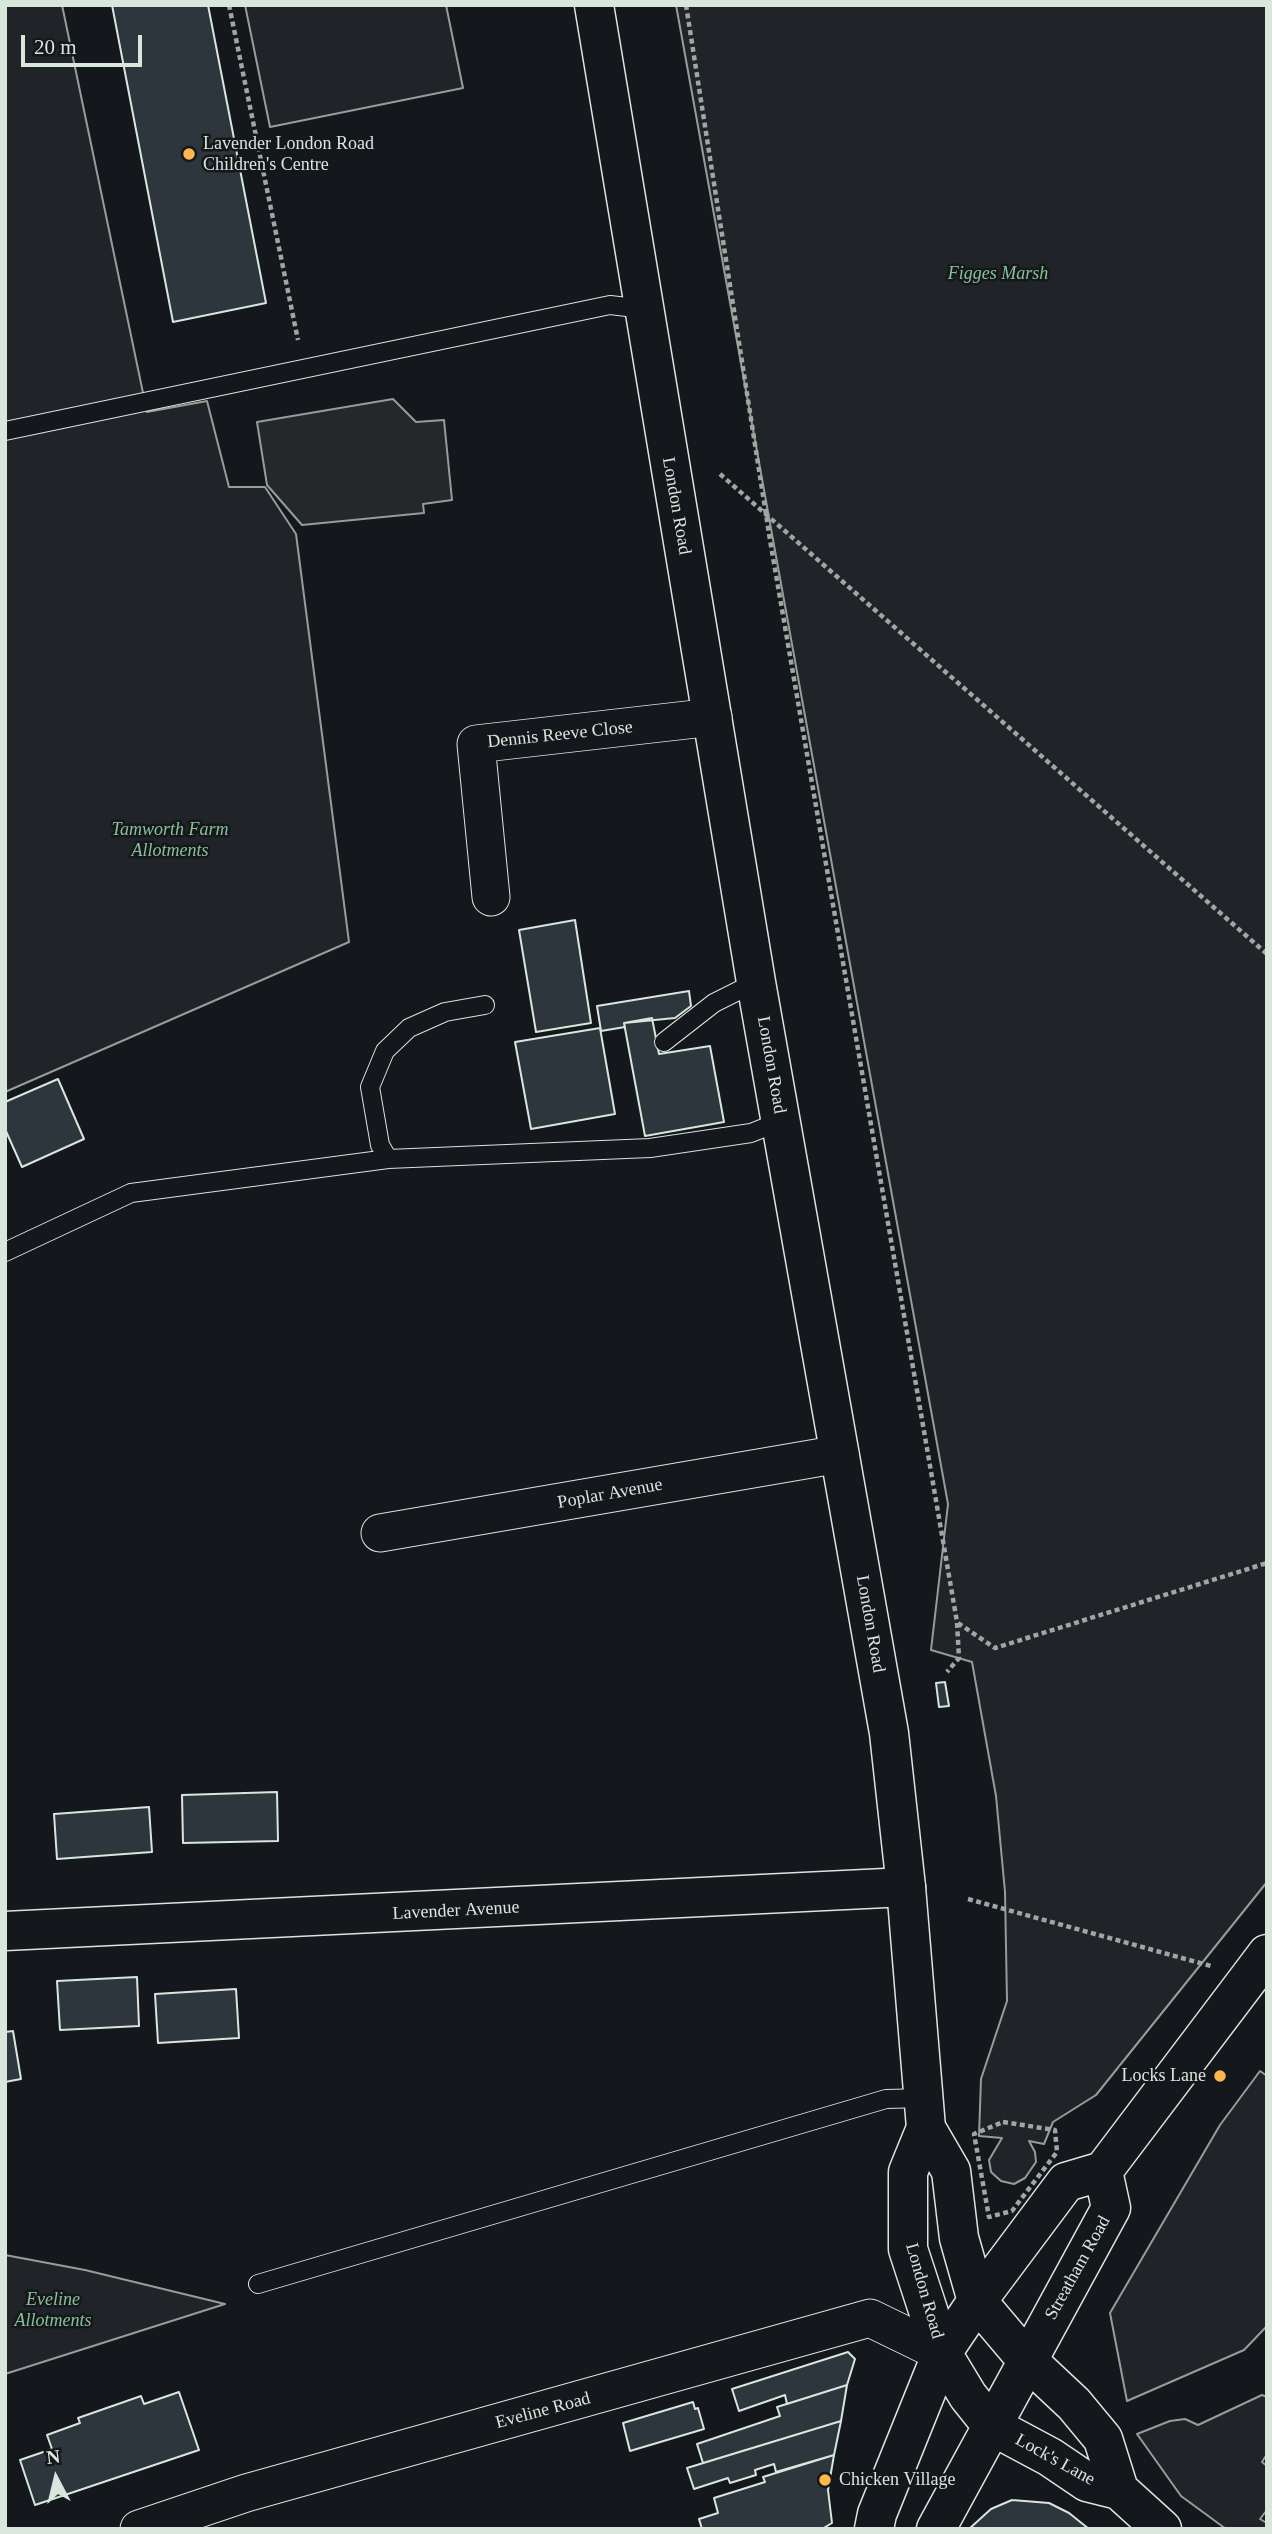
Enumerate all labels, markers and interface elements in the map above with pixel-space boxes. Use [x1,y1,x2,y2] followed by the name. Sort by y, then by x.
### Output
[24,21,145,65] scale bar
[34,35,77,59] text: 20 m
[203,133,374,176] place label: Lavender London Road Children's Centre
[181,146,197,162] marker: Lavender London Road Children's Centre
[948,263,1048,285] park label: Figges Marsh
[657,456,695,556] street label: London Road
[486,717,634,753] street label: Dennis Reeve Close
[112,819,228,862] park label: Tamworth Farm Allotments
[752,1015,790,1115] street label: London Road
[556,1474,664,1514] street label: Poplar Avenue
[851,1574,889,1674] street label: London Road
[392,1897,520,1925] street label: Lavender Avenue
[1122,2065,1206,2087] place label: Locks Lane
[1212,2068,1228,2084] marker: Locks Lane
[1041,2212,1115,2324] street label: Streatham Road
[900,2241,948,2341] street label: London Road
[15,2289,91,2332] park label: Eveline Allotments
[493,2388,593,2434] street label: Eveline Road
[1011,2429,1099,2491] street label: Lock's Lane
[21,2443,91,2513] north arrow
[45,2445,61,2468] text: N
[839,2469,955,2491] place label: Chicken Village
[817,2472,833,2488] marker: Chicken Village

